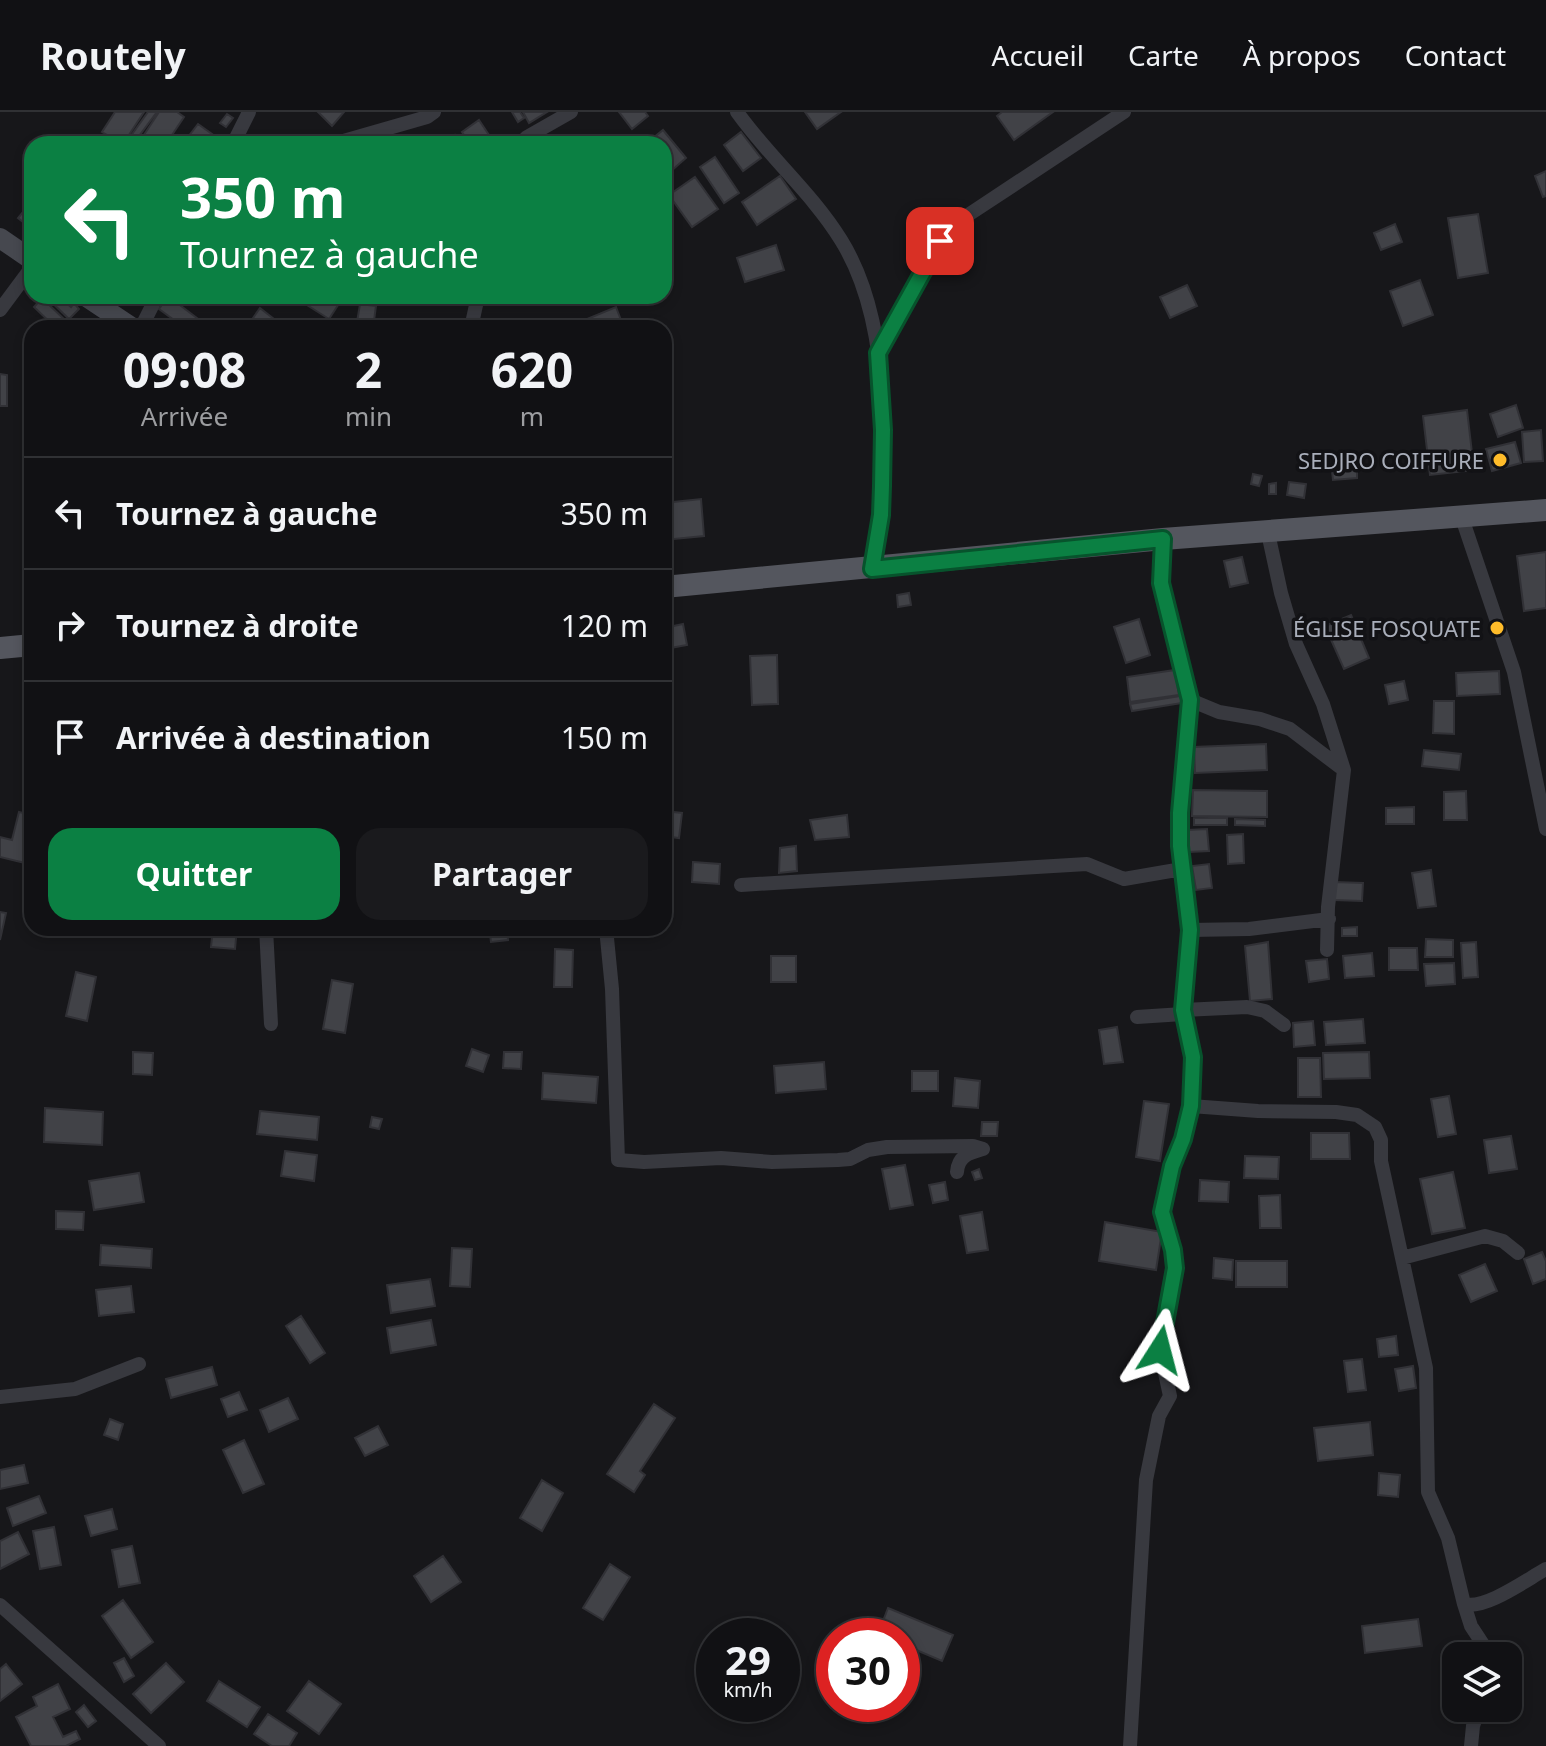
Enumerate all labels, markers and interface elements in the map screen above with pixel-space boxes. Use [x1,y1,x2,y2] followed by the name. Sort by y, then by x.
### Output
[40,29,186,81] text: Routely
[992,36,1084,74] text: Accueil
[1128,36,1199,74] text: Carte
[1243,36,1361,74] text: À propos
[1405,36,1506,74] text: Contact
[180,158,345,234] text: 350 m
[48,168,152,272] icon: left
[906,207,974,275] pin
[918,219,962,263] icon: arrive
[180,230,479,279] text: Tournez à gauche
[123,337,246,402] text: 09:08
[355,337,382,402] text: 2
[491,337,573,402] text: 620
[141,398,228,434] text: Arrivée
[345,398,392,434] text: min
[520,398,544,434] text: m
[1298,445,1484,475] place label: SEDJRO COIFFURE
[1491,451,1509,469] marker: SEDJRO COIFFURE
[48,491,92,535] icon: left
[116,493,378,534] text: Tournez à gauche
[561,493,648,534] text: 350 m
[48,603,92,647] icon: right
[116,605,359,646] text: Tournez à droite
[561,605,648,646] text: 120 m
[1293,613,1481,643] place label: ÉGLISE FOSQUATE
[1488,619,1506,637] marker: ÉGLISE FOSQUATE
[48,715,92,759] icon: arrive
[116,717,431,758] text: Arrivée à destination
[561,717,648,758] text: 150 m
[48,828,340,920] button: Quitter
[356,828,648,920] button: Partager
[1118,1308,1202,1392] position arrow
[816,1618,920,1722] speed limit sign: 30
[725,1632,771,1687] text: 29
[1442,1642,1522,1722] map controls
[1442,1642,1522,1722] button: layers
[723,1676,773,1703] text: km/h

